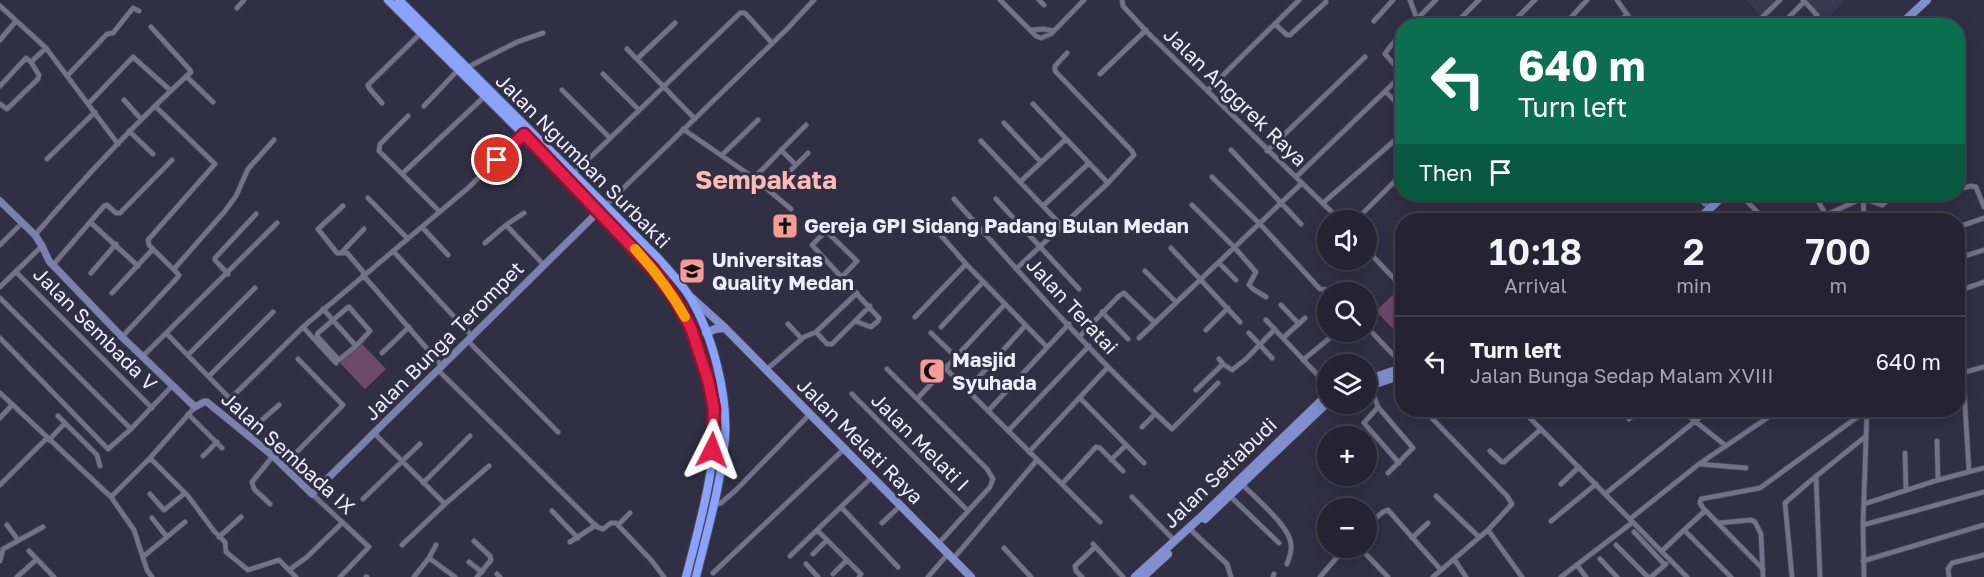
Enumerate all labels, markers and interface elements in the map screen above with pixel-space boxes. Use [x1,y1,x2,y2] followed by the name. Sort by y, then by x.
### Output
[1159,22,1312,171] street label: Jalan Anggrek Raya
[1518,40,1645,90] text: 640 m
[1419,42,1497,120] icon: left
[491,68,676,253] street label: Jalan Ngumban Surbakti
[1518,91,1627,123] text: Turn left
[471,134,522,185] pin
[480,143,513,176] icon: arrive
[1484,156,1517,189] icon: arrive
[1419,159,1472,186] text: Then
[695,164,837,195] district label: Sempakata
[1317,210,1377,558] map controls
[1317,210,1377,270] button: sound
[770,211,800,241] church icon: Gereja GPI Sidang Padang Bulan Medan
[804,213,1189,237] place label: Gereja GPI Sidang Padang Bulan Medan
[1489,230,1582,273] text: 10:18
[1683,230,1705,273] text: 2
[1806,230,1871,273] text: 700
[712,247,854,294] place label: Universitas Quality Medan
[1022,252,1123,358] street label: Jalan Teratai
[359,256,528,425] street label: Jalan Bunga Terompet
[677,256,707,286] school or university icon: Universitas Quality Medan
[29,261,163,395] street label: Jalan Sembada V
[1504,273,1567,297] text: Arrival
[1676,273,1712,297] text: min
[1829,273,1847,297] text: m
[1317,282,1377,342] button: search
[1470,336,1561,363] text: Turn left
[1419,345,1452,378] icon: left
[952,347,1037,394] place label: Masjid Syuhada
[1876,348,1941,375] text: 640 m
[1317,354,1377,414] button: layers
[917,356,947,386] mosque icon: Masjid Syuhada
[1470,363,1774,387] text: Jalan Bunga Sedap Malam XVIII
[793,372,929,508] street label: Jalan Melati Raya
[217,386,360,518] street label: Jalan Sembada IX
[867,387,975,495] street label: Jalan Melati I
[1158,412,1281,533] street label: Jalan Setiabudi
[680,418,744,482] position arrow
[1317,426,1377,486] button: +
[1317,498,1377,558] button: −

